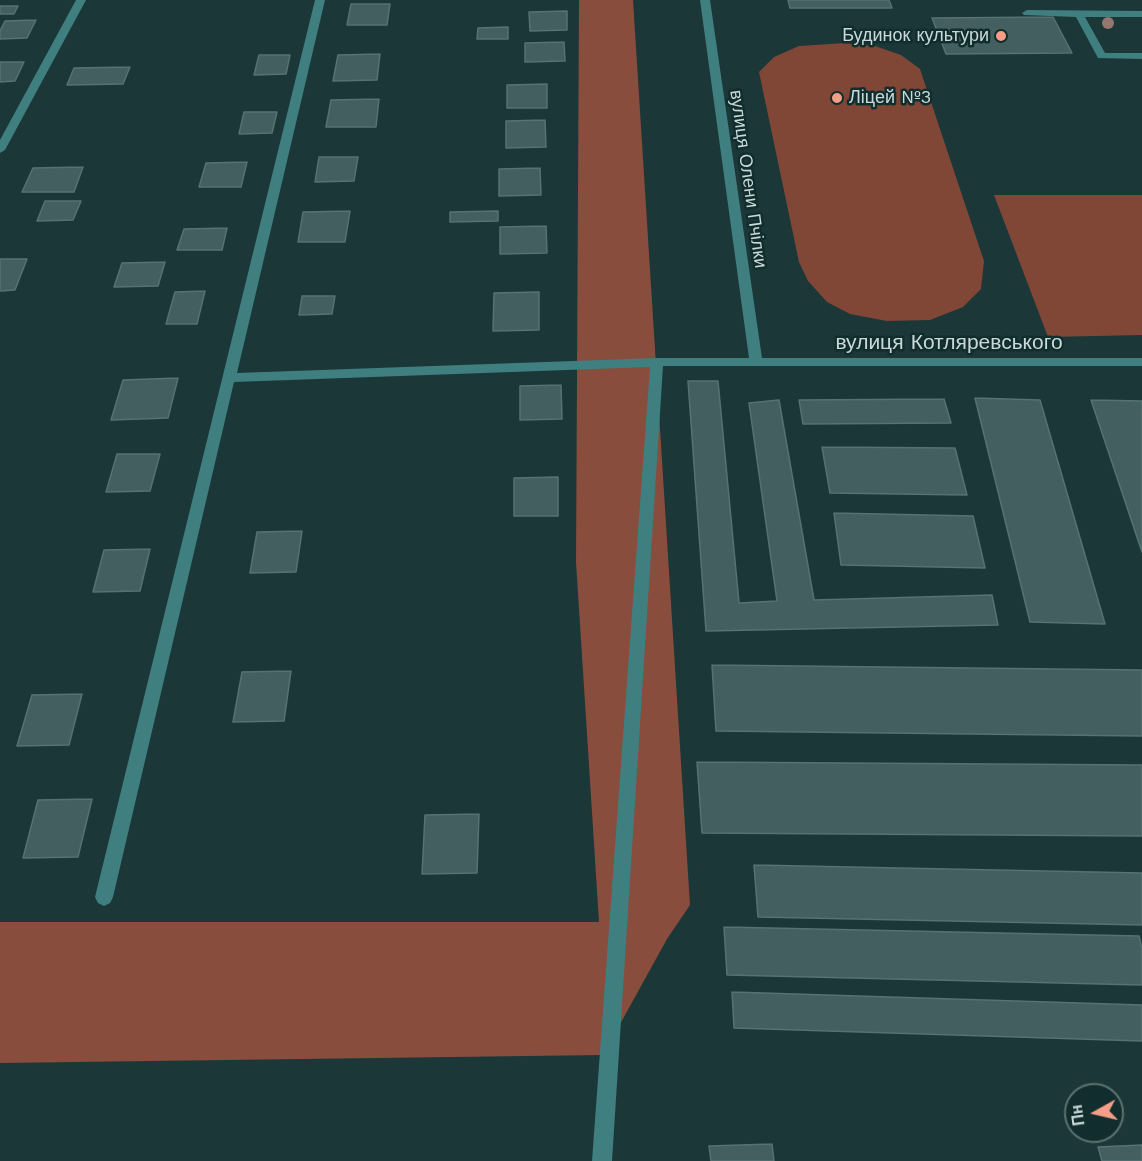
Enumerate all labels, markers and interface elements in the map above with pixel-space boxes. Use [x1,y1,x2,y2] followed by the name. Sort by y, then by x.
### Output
[842,25,989,47] place label: Будинок культури
[994,29,1008,43] marker: Будинок культури
[849,87,931,109] place label: Ліцей №3
[725,89,771,269] street label: вулиця Олени Пчілки
[830,91,844,105] marker: Ліцей №3
[835,330,1063,356] street label: вулиця Котляревського
[1064,1083,1124,1143] north arrow
[1067,1103,1089,1127] text: Пн

